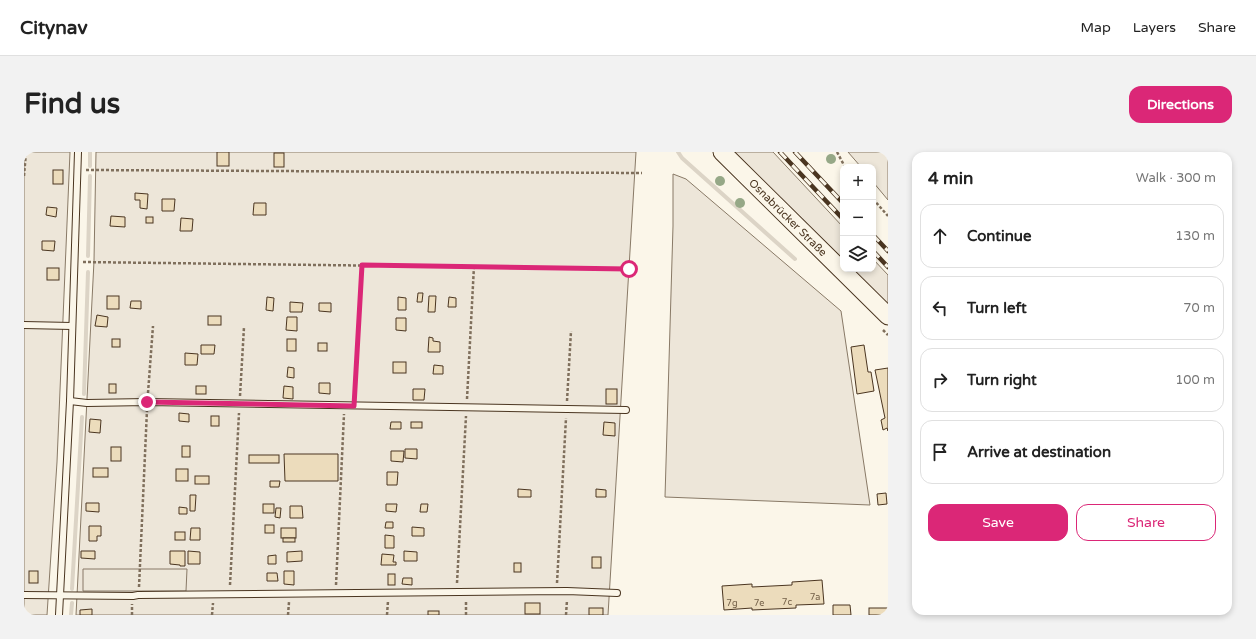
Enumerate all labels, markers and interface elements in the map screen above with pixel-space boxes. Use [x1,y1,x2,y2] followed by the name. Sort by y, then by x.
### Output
[20,17,87,39] text: Citynav
[1081,19,1111,36] text: Map
[1133,19,1176,36] text: Layers
[1198,19,1236,36] text: Share
[1129,86,1232,123] button: Directions
[24,87,120,121] text: Find us
[840,164,876,272] map controls
[840,164,876,200] button: +
[928,168,973,189] text: 4 min
[1136,170,1216,186] text: Walk · 300 m
[746,177,829,259] street label: Osnabrücker Straße
[840,200,876,236] button: −
[929,225,951,247] icon: ahead
[967,227,1031,245] text: Continue
[1175,228,1215,244] text: 130 m
[840,236,876,272] button: layers
[620,260,638,278] route start
[929,297,951,319] icon: left
[967,299,1027,317] text: Turn left
[1183,300,1215,316] text: 70 m
[929,369,951,391] icon: right
[967,371,1037,389] text: Turn right
[1175,372,1215,388] text: 100 m
[138,393,156,411] route end
[929,441,951,463] icon: arrive
[967,443,1111,461] text: Arrive at destination
[928,504,1068,541] button: Save
[1076,504,1216,541] button: Share
[810,592,820,603] house number: 7a
[782,597,792,608] house number: 7c
[726,598,738,609] house number: 7g
[754,598,764,609] house number: 7e

